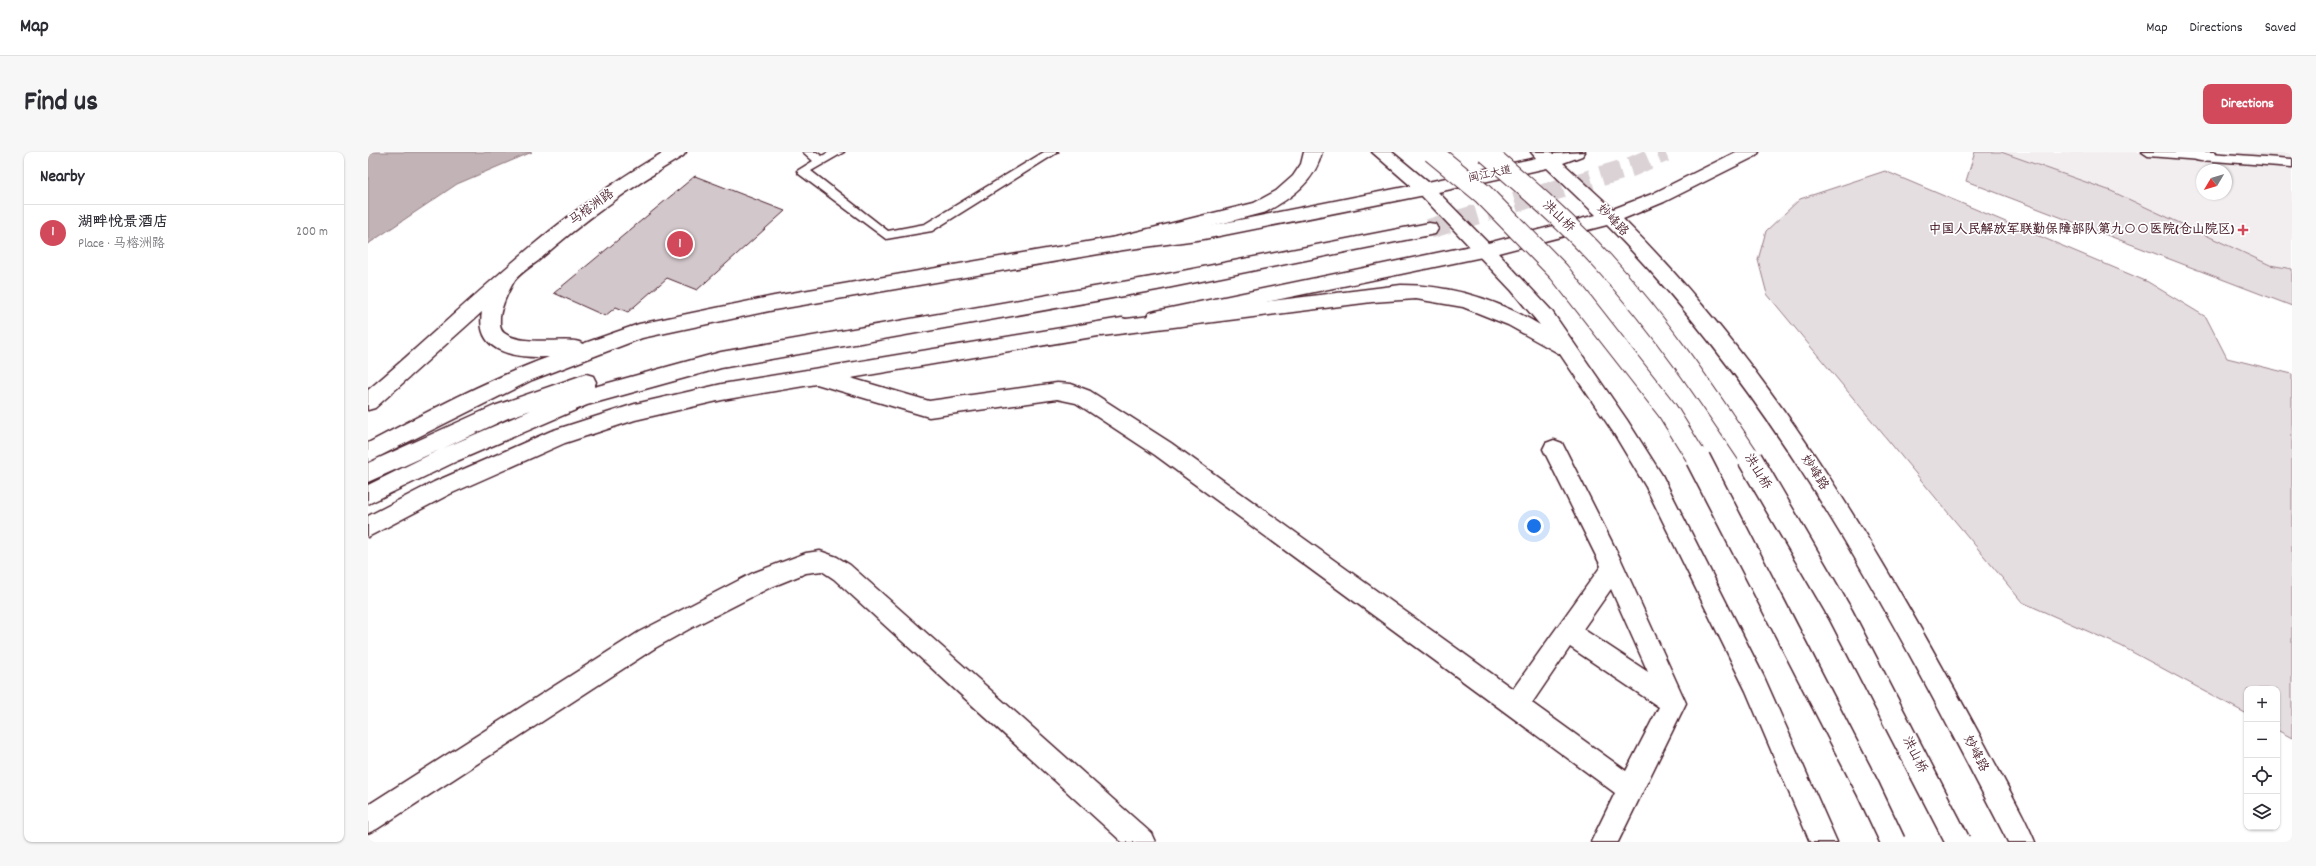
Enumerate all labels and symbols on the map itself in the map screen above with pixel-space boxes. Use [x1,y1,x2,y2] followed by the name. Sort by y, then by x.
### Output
[1467,163,1513,187] street label: 闽江大道
[2196,164,2232,200] north arrow
[565,185,619,231] street label: 马榕洲路
[1537,197,1579,237] street label: 洪山桥
[1591,200,1633,242] street label: 妙峰路
[1928,221,2235,240] place label: 中国人民解放军联勤保障部队第九〇〇医院(仓山院区)
[2237,224,2249,236] marker: 中国人民解放军联勤保障部队第九〇〇医院(仓山院区)
[667,229,693,259] pin: 1
[1739,450,1775,494] street label: 洪山桥
[1795,451,1833,495] street label: 妙峰路
[1524,516,1544,536] your location
[1957,732,1993,776] street label: 妙峰路
[1897,733,1931,777] street label: 洪山桥

